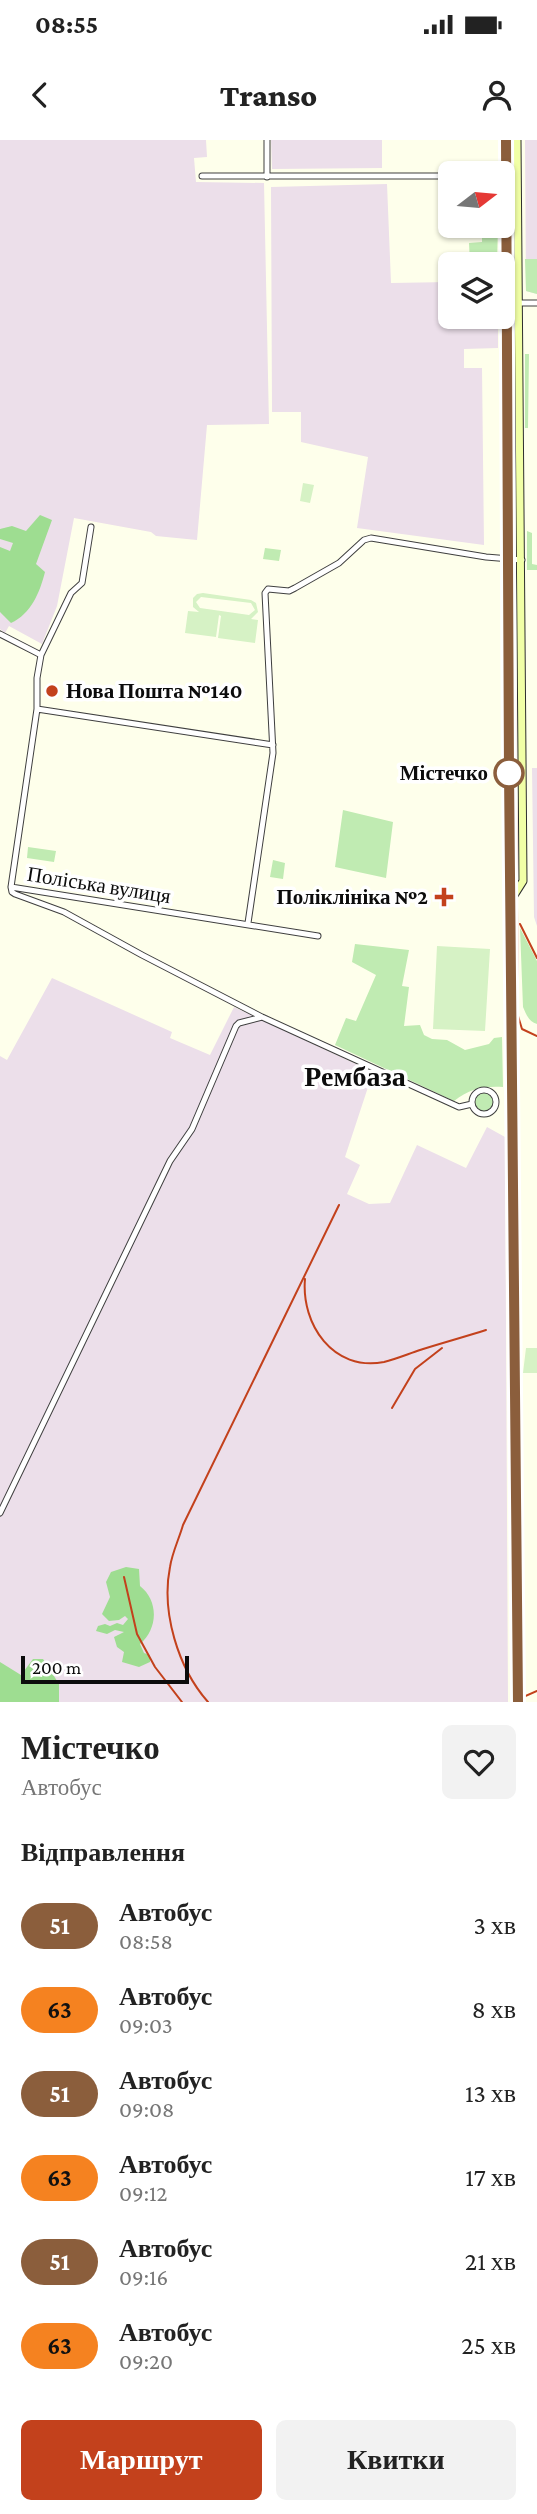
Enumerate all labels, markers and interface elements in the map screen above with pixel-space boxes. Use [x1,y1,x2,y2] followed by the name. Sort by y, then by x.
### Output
[35,10,98,39] text: 08:55
[21,76,59,114] icon: back
[478,76,516,114] icon: person
[220,77,317,113] text: Transo
[438,161,514,238] north arrow
[438,161,515,329] map controls
[438,252,515,329] button: layers
[66,679,243,703] place label: Нова Пошта №140
[44,683,60,699] marker: Нова Пошта №140
[494,758,524,788] marker: Містечко
[400,761,488,785] place label: Містечко
[25,862,173,908] street label: Поліська вулиця
[276,885,428,909] place label: Поліклініка №2
[434,887,454,907] marker: Поліклініка №2
[304,1061,406,1092] district label: Рембаза
[21,1653,189,1685] scale bar
[32,1657,81,1678] text: 200 m
[442,1725,516,1799] button: heart
[21,1729,160,1766] text: Містечко
[21,1774,102,1800] text: Автобус
[21,1838,185,1867] text: Відправлення
[119,1898,212,1927] text: Автобус
[474,1911,516,1940] text: 3 хв
[49,1912,70,1939] text: 51
[119,1928,173,1954] text: 08:58
[119,1982,212,2011] text: Автобус
[472,1995,516,2024] text: 8 хв
[47,1996,72,2023] text: 63
[119,2012,173,2038] text: 09:03
[119,2066,212,2095] text: Автобус
[465,2079,516,2108] text: 13 хв
[49,2080,70,2107] text: 51
[119,2096,174,2122] text: 09:08
[119,2150,212,2179] text: Автобус
[465,2163,516,2192] text: 17 хв
[47,2164,72,2191] text: 63
[119,2180,168,2206] text: 09:12
[119,2234,212,2263] text: Автобус
[465,2247,516,2276] text: 21 хв
[49,2248,70,2275] text: 51
[119,2264,168,2290] text: 09:16
[119,2318,212,2347] text: Автобус
[461,2331,516,2360] text: 25 хв
[47,2332,72,2359] text: 63
[119,2348,173,2374] text: 09:20
[21,2420,262,2500] button: Маршрут
[276,2420,516,2500] button: Квитки

